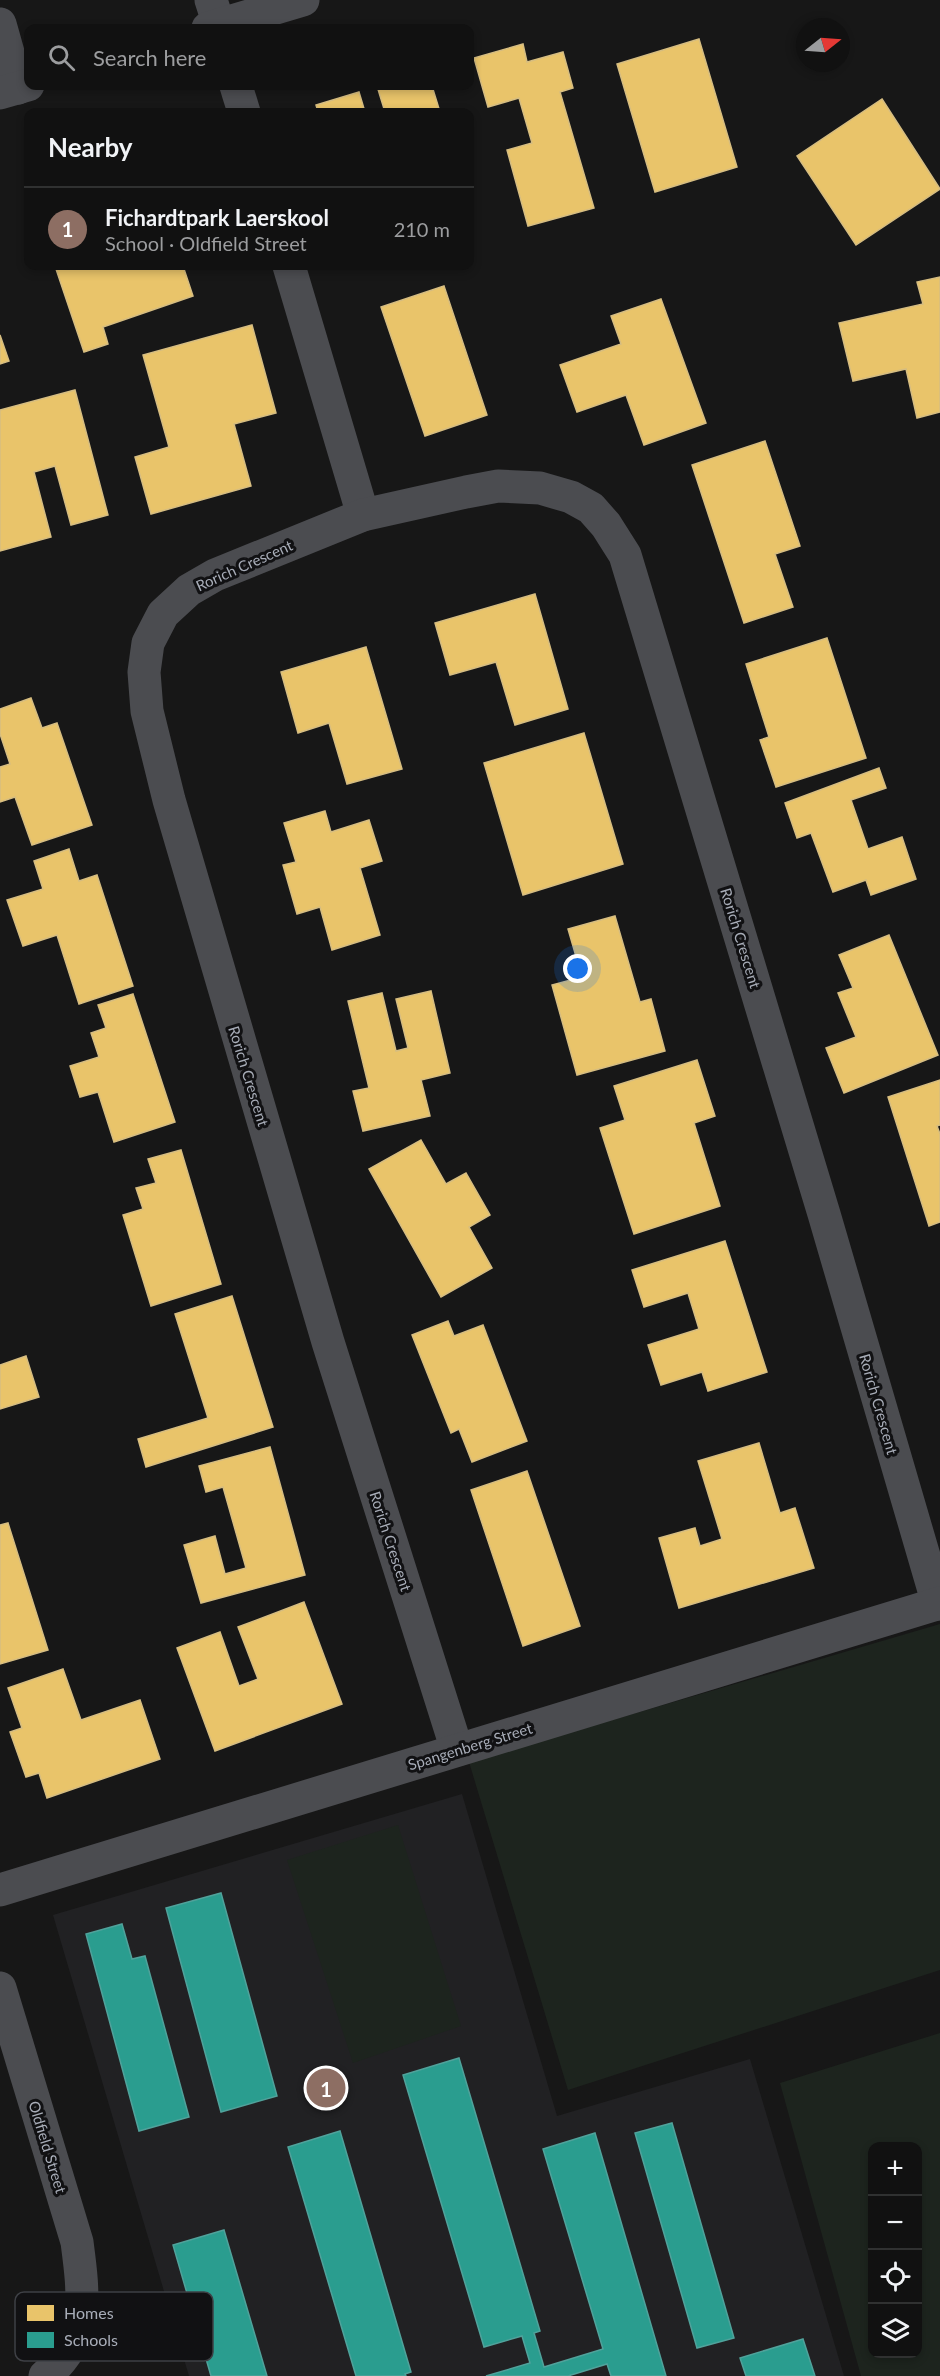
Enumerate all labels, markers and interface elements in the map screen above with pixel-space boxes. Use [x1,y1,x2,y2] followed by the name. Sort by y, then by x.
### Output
[796,18,850,72] north arrow
[24,24,474,90] search box
[45,41,78,74] icon: search
[93,44,206,71] text: Search here
[48,131,133,163] text: Nearby
[105,204,329,231] text: Fichardtpark Laerskool
[62,217,73,241] text: 1
[394,217,450,241] text: 210 m
[105,231,307,255] text: School · Oldfield Street
[193,535,296,594] street label: Rorich Crescent
[717,886,765,991] street label: Rorich Crescent
[563,954,592,983] your location
[225,1024,273,1129] street label: Rorich Crescent
[856,1352,902,1457] street label: Rorich Crescent
[366,1489,416,1594] street label: Rorich Crescent
[406,1718,535,1773] street label: Spangenberg Street
[306,2066,346,2110] pin: 1
[25,2099,71,2196] street label: Oldfield Street
[868,2142,922,2358] map controls
[868,2142,922,2196] button: +
[868,2196,922,2250] button: −
[868,2250,922,2304] button: locate
[15,2292,213,2361] legend
[64,2303,114,2322] text: Homes
[868,2304,922,2358] button: layers
[64,2330,118,2349] text: Schools

